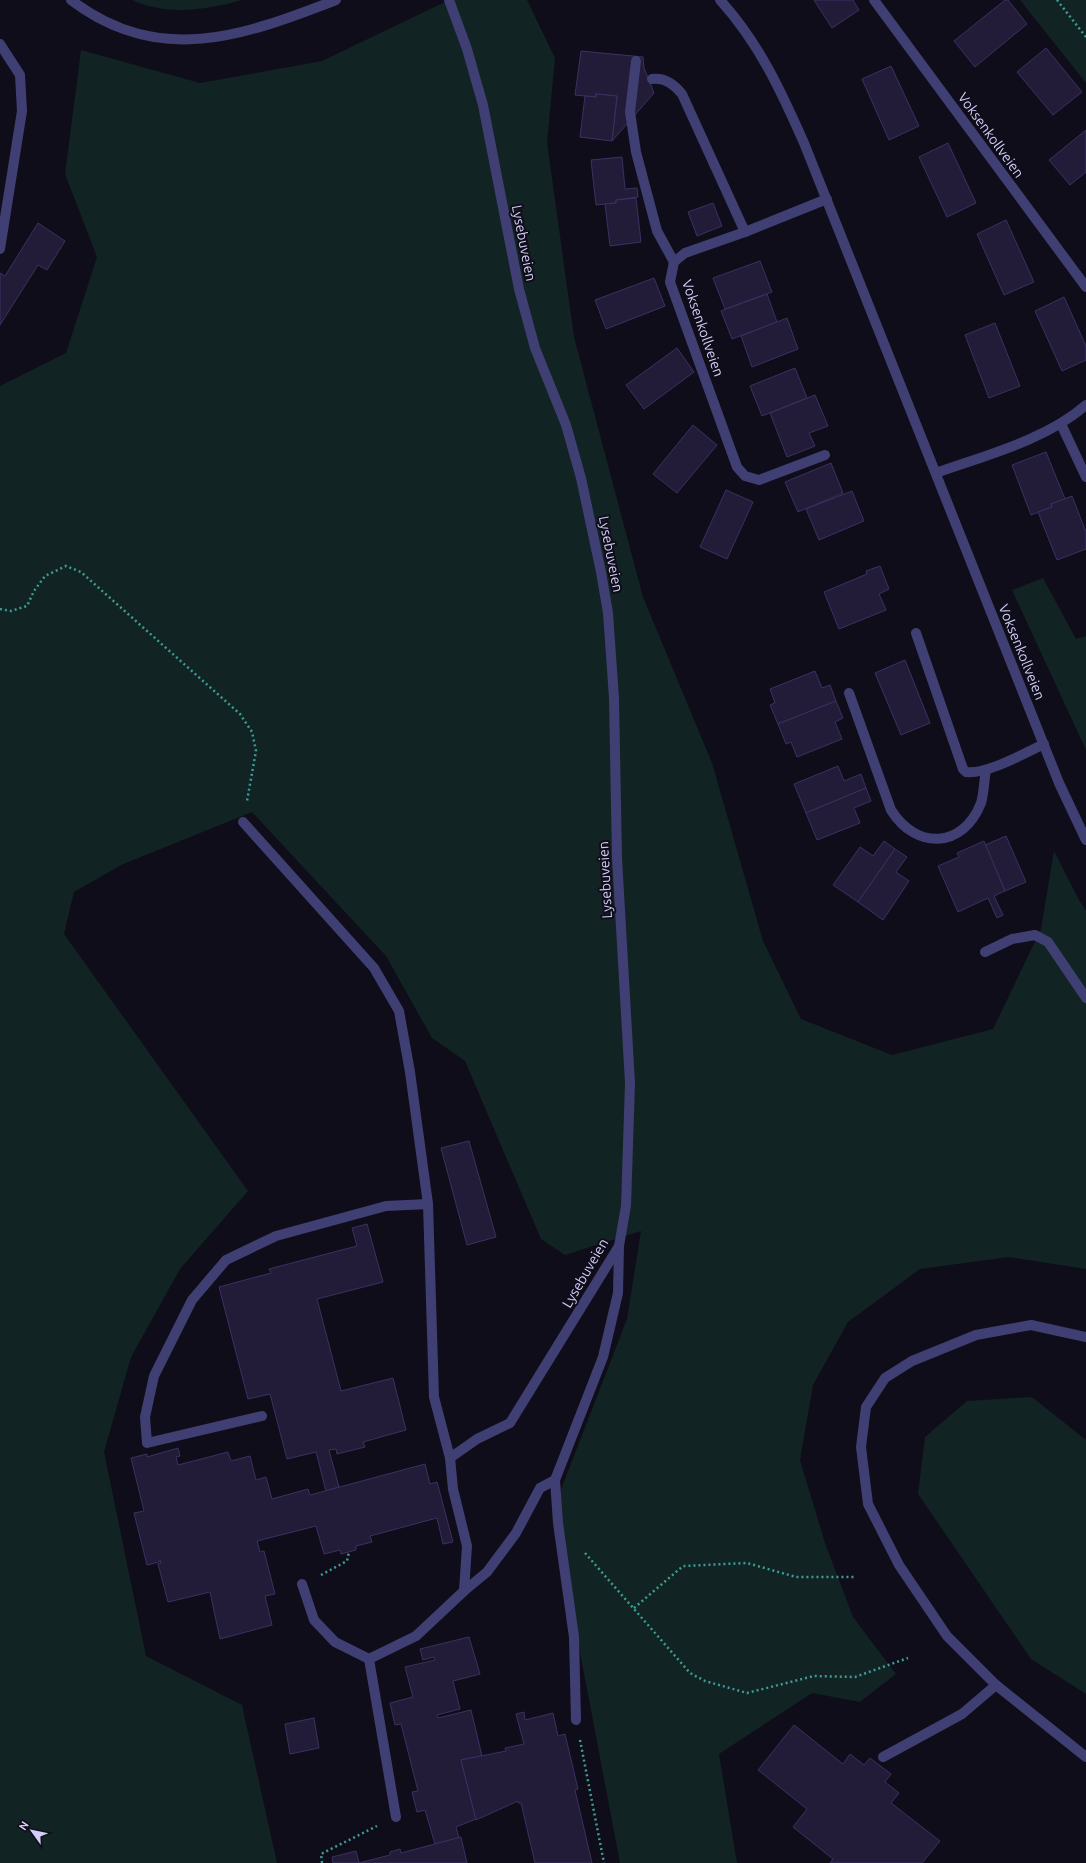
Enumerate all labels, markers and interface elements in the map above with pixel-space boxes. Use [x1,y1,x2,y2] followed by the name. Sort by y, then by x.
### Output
[955,89,1027,181] street label: Voksenkollveien
[509,204,539,282] street label: Lysebuveien
[679,277,727,379] street label: Voksenkollveien
[596,515,626,593] street label: Lysebuveien
[996,602,1048,702] street label: Voksenkollveien
[595,841,615,919] street label: Lysebuveien
[559,1236,611,1310] street label: Lysebuveien
[12,1811,52,1851] north arrow
[16,1819,31,1832] text: N

